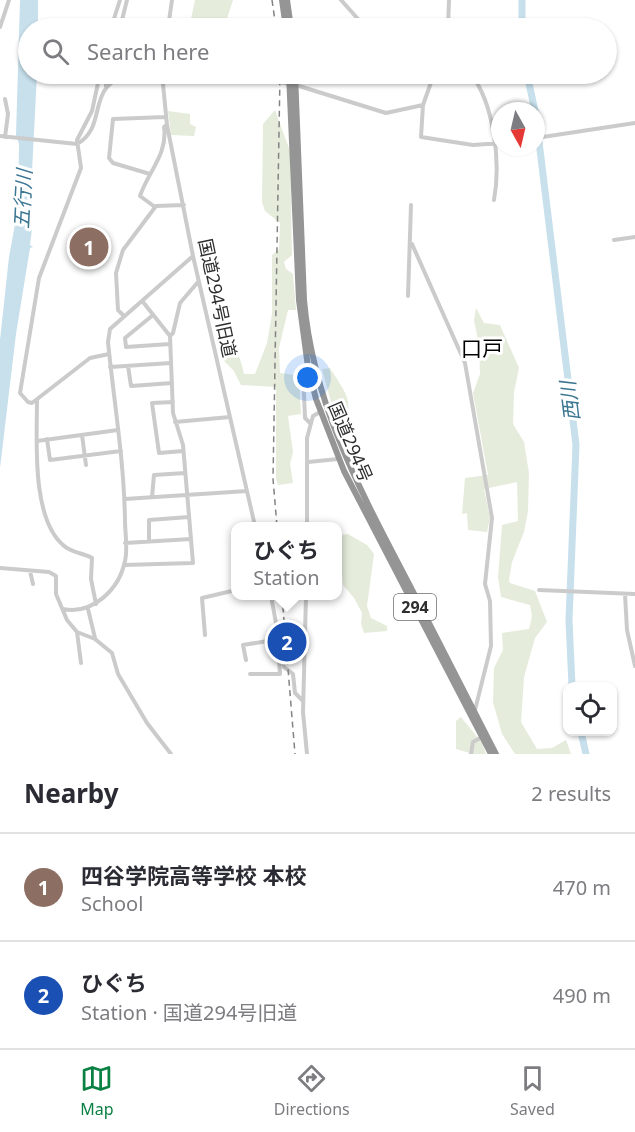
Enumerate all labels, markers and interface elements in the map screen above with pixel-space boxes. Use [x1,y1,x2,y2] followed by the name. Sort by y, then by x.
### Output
[18,18,617,84] search box
[39,35,72,68] icon: search
[87,36,209,66] text: Search here
[491,102,545,156] north arrow
[7,166,38,230] water label: 五行川
[70,224,109,270] pin: 1
[194,236,242,359] street label: 国道294号旧道
[461,334,503,362] district label: 口戸
[293,363,322,392] your location
[553,378,585,423] water label: 西川
[323,398,379,485] street label: 国道294号
[231,522,342,600] popup
[253,534,319,564] text: ひぐち
[253,564,320,591] text: Station
[394,594,436,620] road number: 294
[268,620,306,664] pin: 2
[563,682,617,736] map controls
[563,682,617,736] button: locate
[24,775,119,811] text: Nearby
[531,780,611,807] text: 2 results
[81,860,307,890] text: 四谷学院高等学校 本校
[38,874,49,901] text: 1
[553,874,611,901] text: 470 m
[81,890,143,917] text: School
[81,967,147,997] text: ひぐち
[38,982,49,1009] text: 2
[553,982,611,1009] text: 490 m
[81,999,297,1026] text: Station · 国道294号旧道
[80,1062,113,1120] tab: Map
[274,1062,350,1120] tab: Directions
[510,1062,555,1120] tab: Saved

